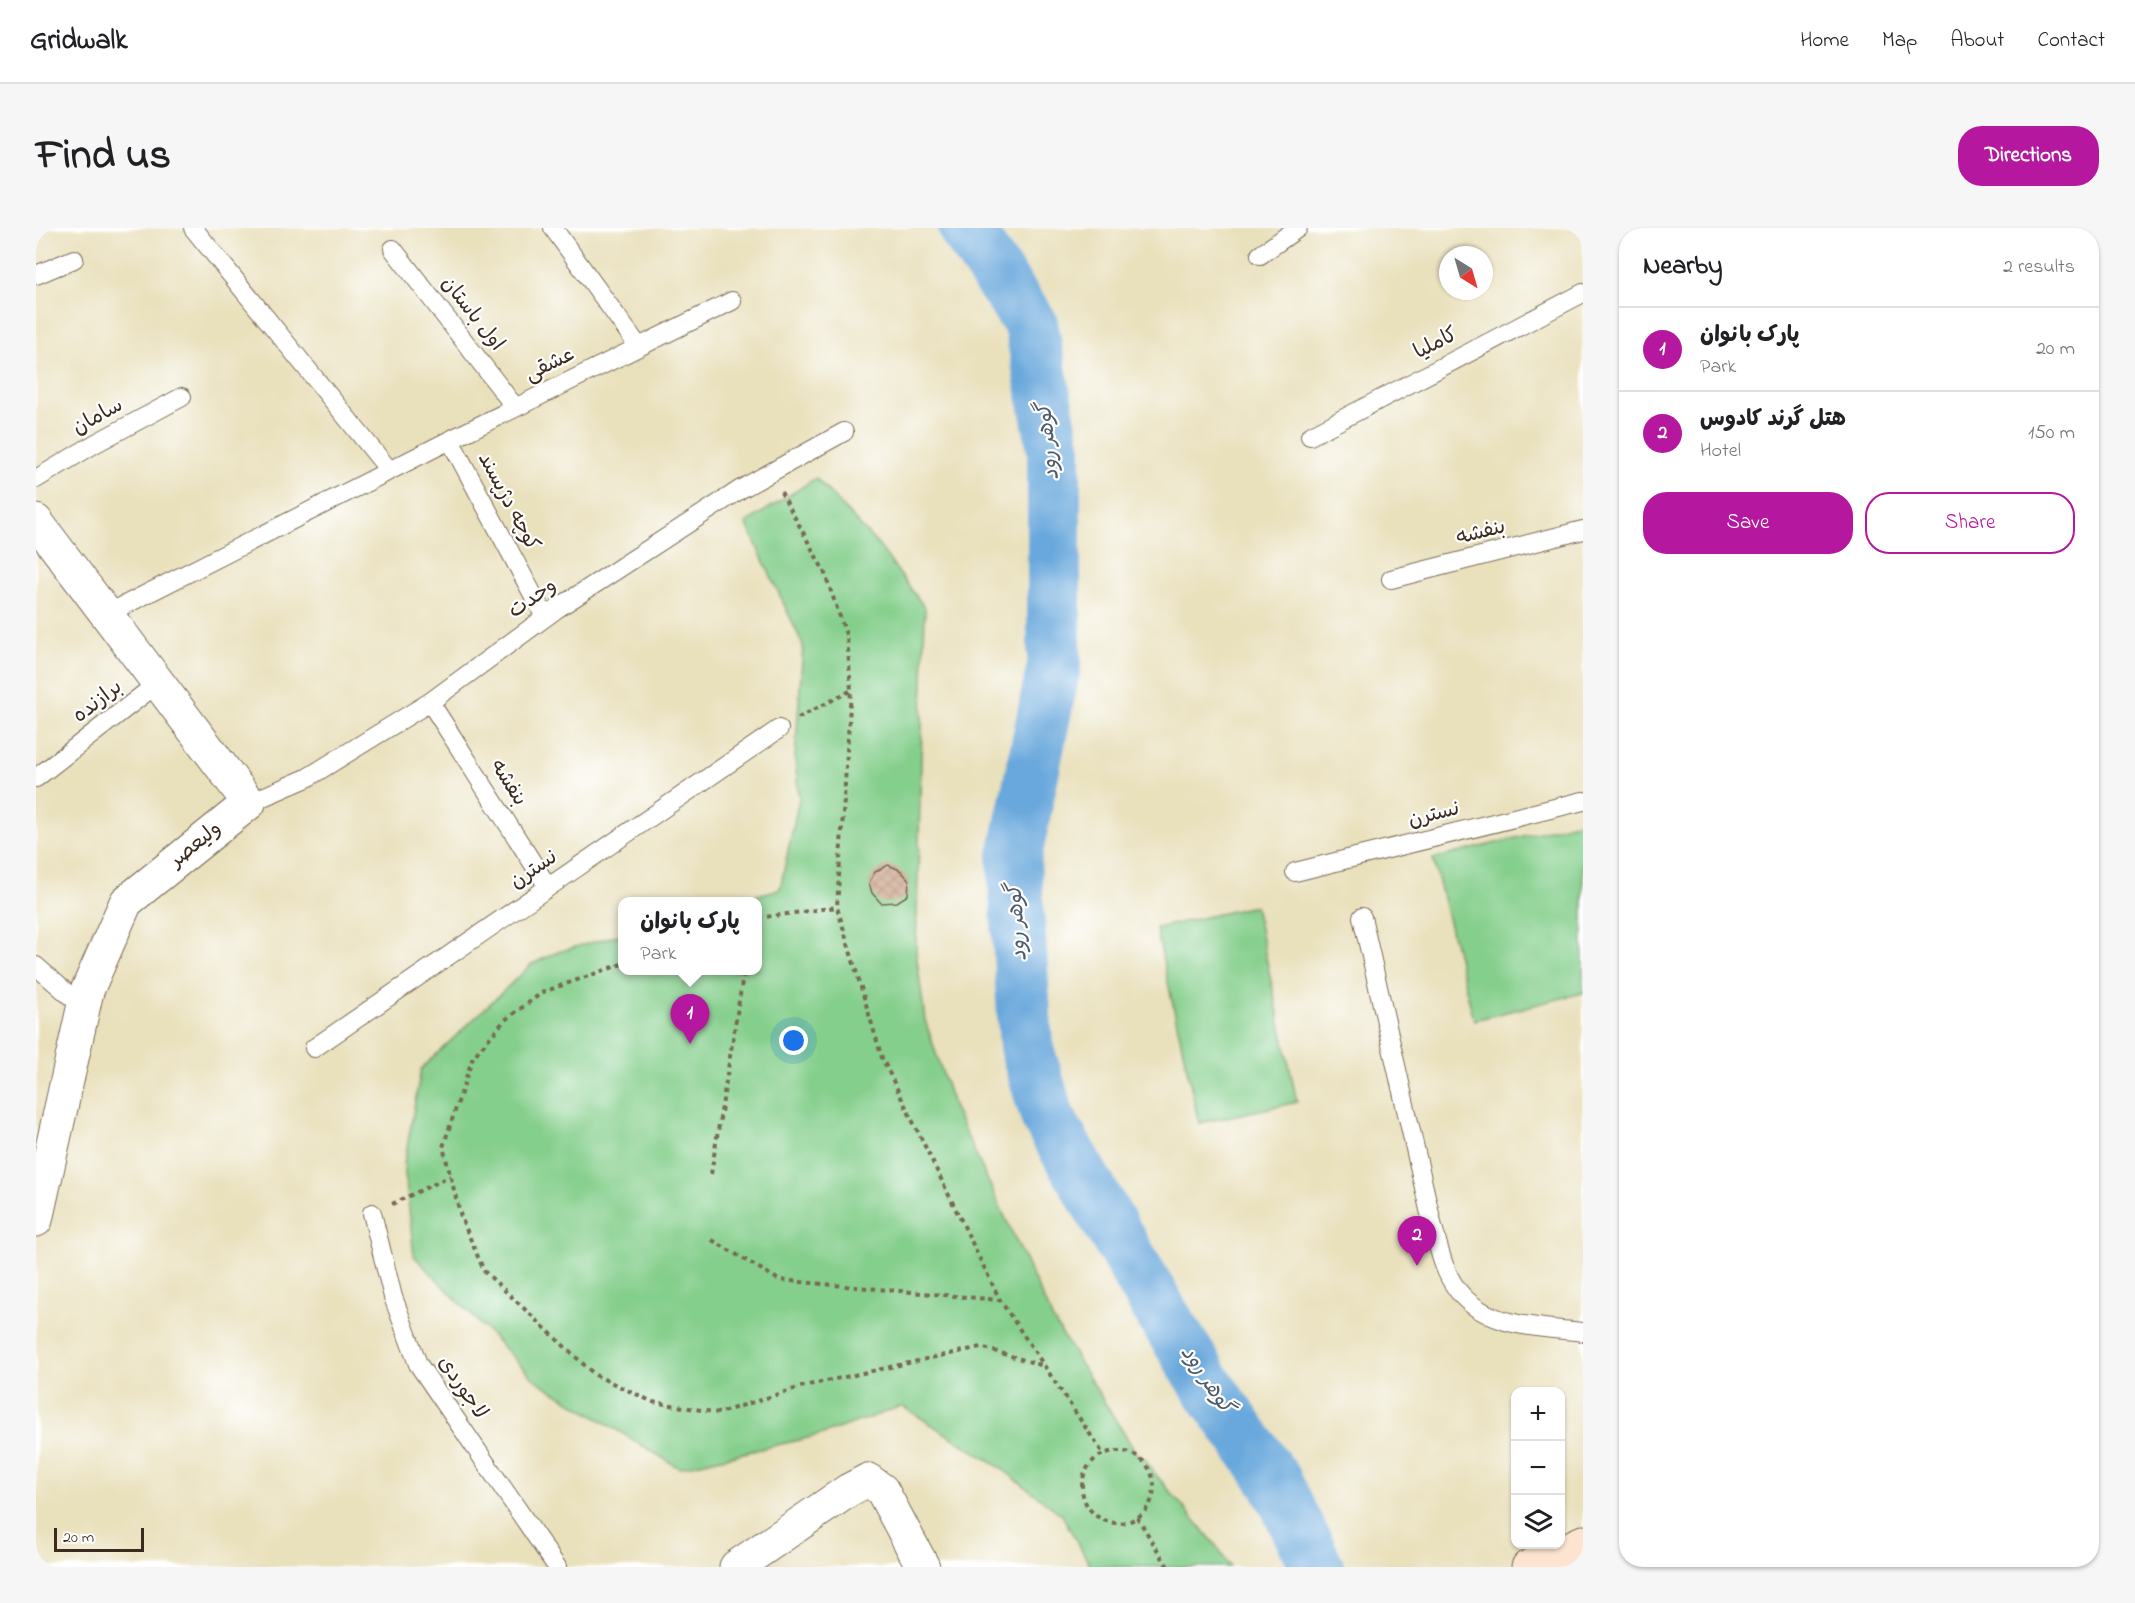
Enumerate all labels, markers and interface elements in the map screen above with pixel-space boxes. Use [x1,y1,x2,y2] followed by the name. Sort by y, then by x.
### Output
[30,21,127,62] text: Gridwalk
[1800,26,1849,56] text: Home
[1882,26,1917,56] text: Map
[1950,26,2004,56] text: About
[2037,26,2105,56] text: Contact
[36,126,171,187] text: Find us
[1958,126,2099,186] button: Directions
[1439,246,1493,300] north arrow
[1643,248,1722,286] text: Nearby
[2003,253,2075,282] text: 2 results
[433,270,511,358] street label: اول باستان
[1409,320,1463,368] street label: کاملیا
[1700,320,1799,352] text: پارک بانوان
[1659,335,1666,364] text: 1
[2036,335,2075,364] text: 20 m
[520,340,580,390] street label: عشقی
[1700,353,1736,382] text: Park
[67,391,129,443] street label: سامان
[1029,399,1069,482] water label: گوهر رود
[1700,404,1846,436] text: هتل گرند کادوس
[1658,419,1667,448] text: 2
[2028,419,2075,448] text: 150 m
[1700,437,1741,466] text: Hotel
[469,447,547,557] street label: کوچه دژپسند
[1643,492,1853,554] button: Save
[1865,492,2075,554] button: Share
[1453,512,1509,554] street label: بنفشه
[503,571,563,627] street label: وحدت
[67,673,129,731] street label: برازنده
[482,754,534,812] street label: بنفشه
[1405,794,1463,836] street label: نسترن
[162,815,228,877] street label: ولیعصر
[504,843,564,897] street label: نسترن
[999,880,1037,962] water label: گوهر رود
[618,897,762,975] popup
[640,907,740,939] text: پارک بانوان
[640,940,677,969] text: Park
[670,994,710,1044] pin: 1
[779,1026,808,1055] your location
[1398,1216,1436,1266] pin: 2
[1171,1339,1243,1424] water label: گوهر رود
[430,1350,494,1426] street label: لاجوردی
[1511,1387,1565,1549] map controls
[1511,1387,1565,1441] button: +
[1511,1441,1565,1495] button: −
[1511,1495,1565,1549] button: layers
[54,1525,144,1552] scale bar
[63,1526,94,1550] text: 20 m

